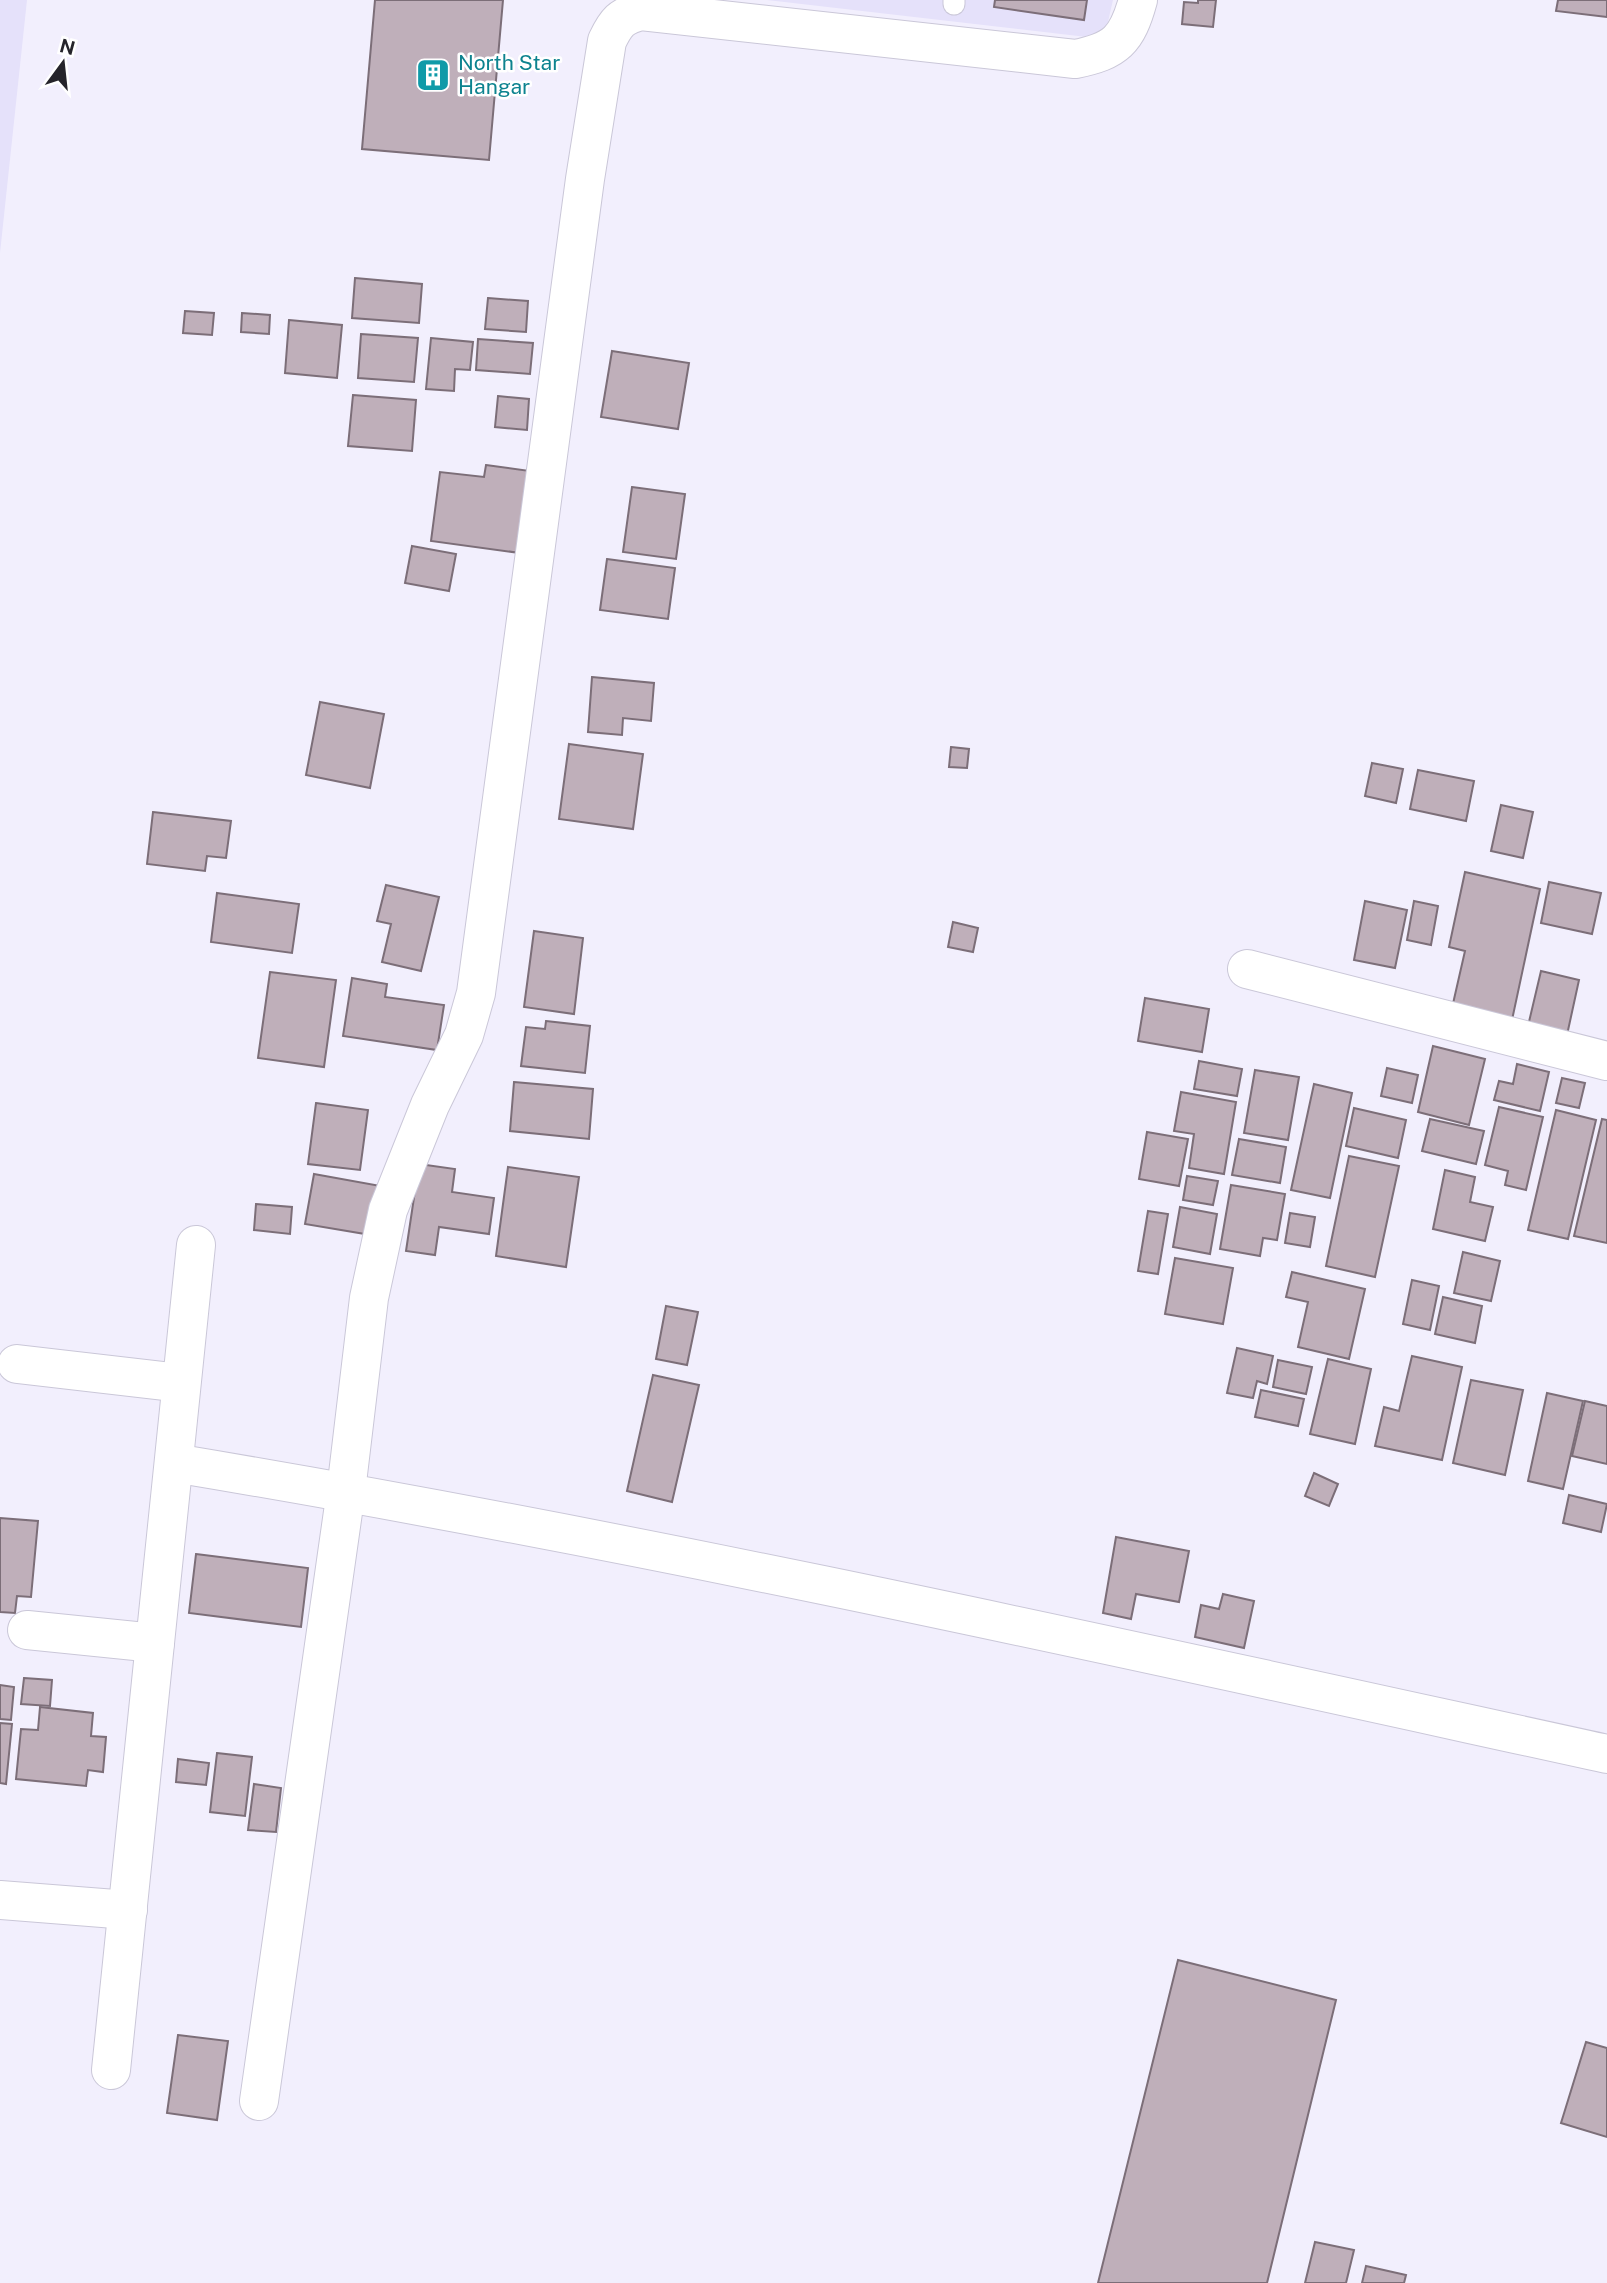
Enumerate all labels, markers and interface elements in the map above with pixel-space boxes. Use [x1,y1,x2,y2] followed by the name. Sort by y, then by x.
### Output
[28,28,98,98] north arrow
[57,34,77,59] text: N
[458,50,560,99] place label: North Star Hangar
[414,56,452,94] building icon: North Star Hangar

